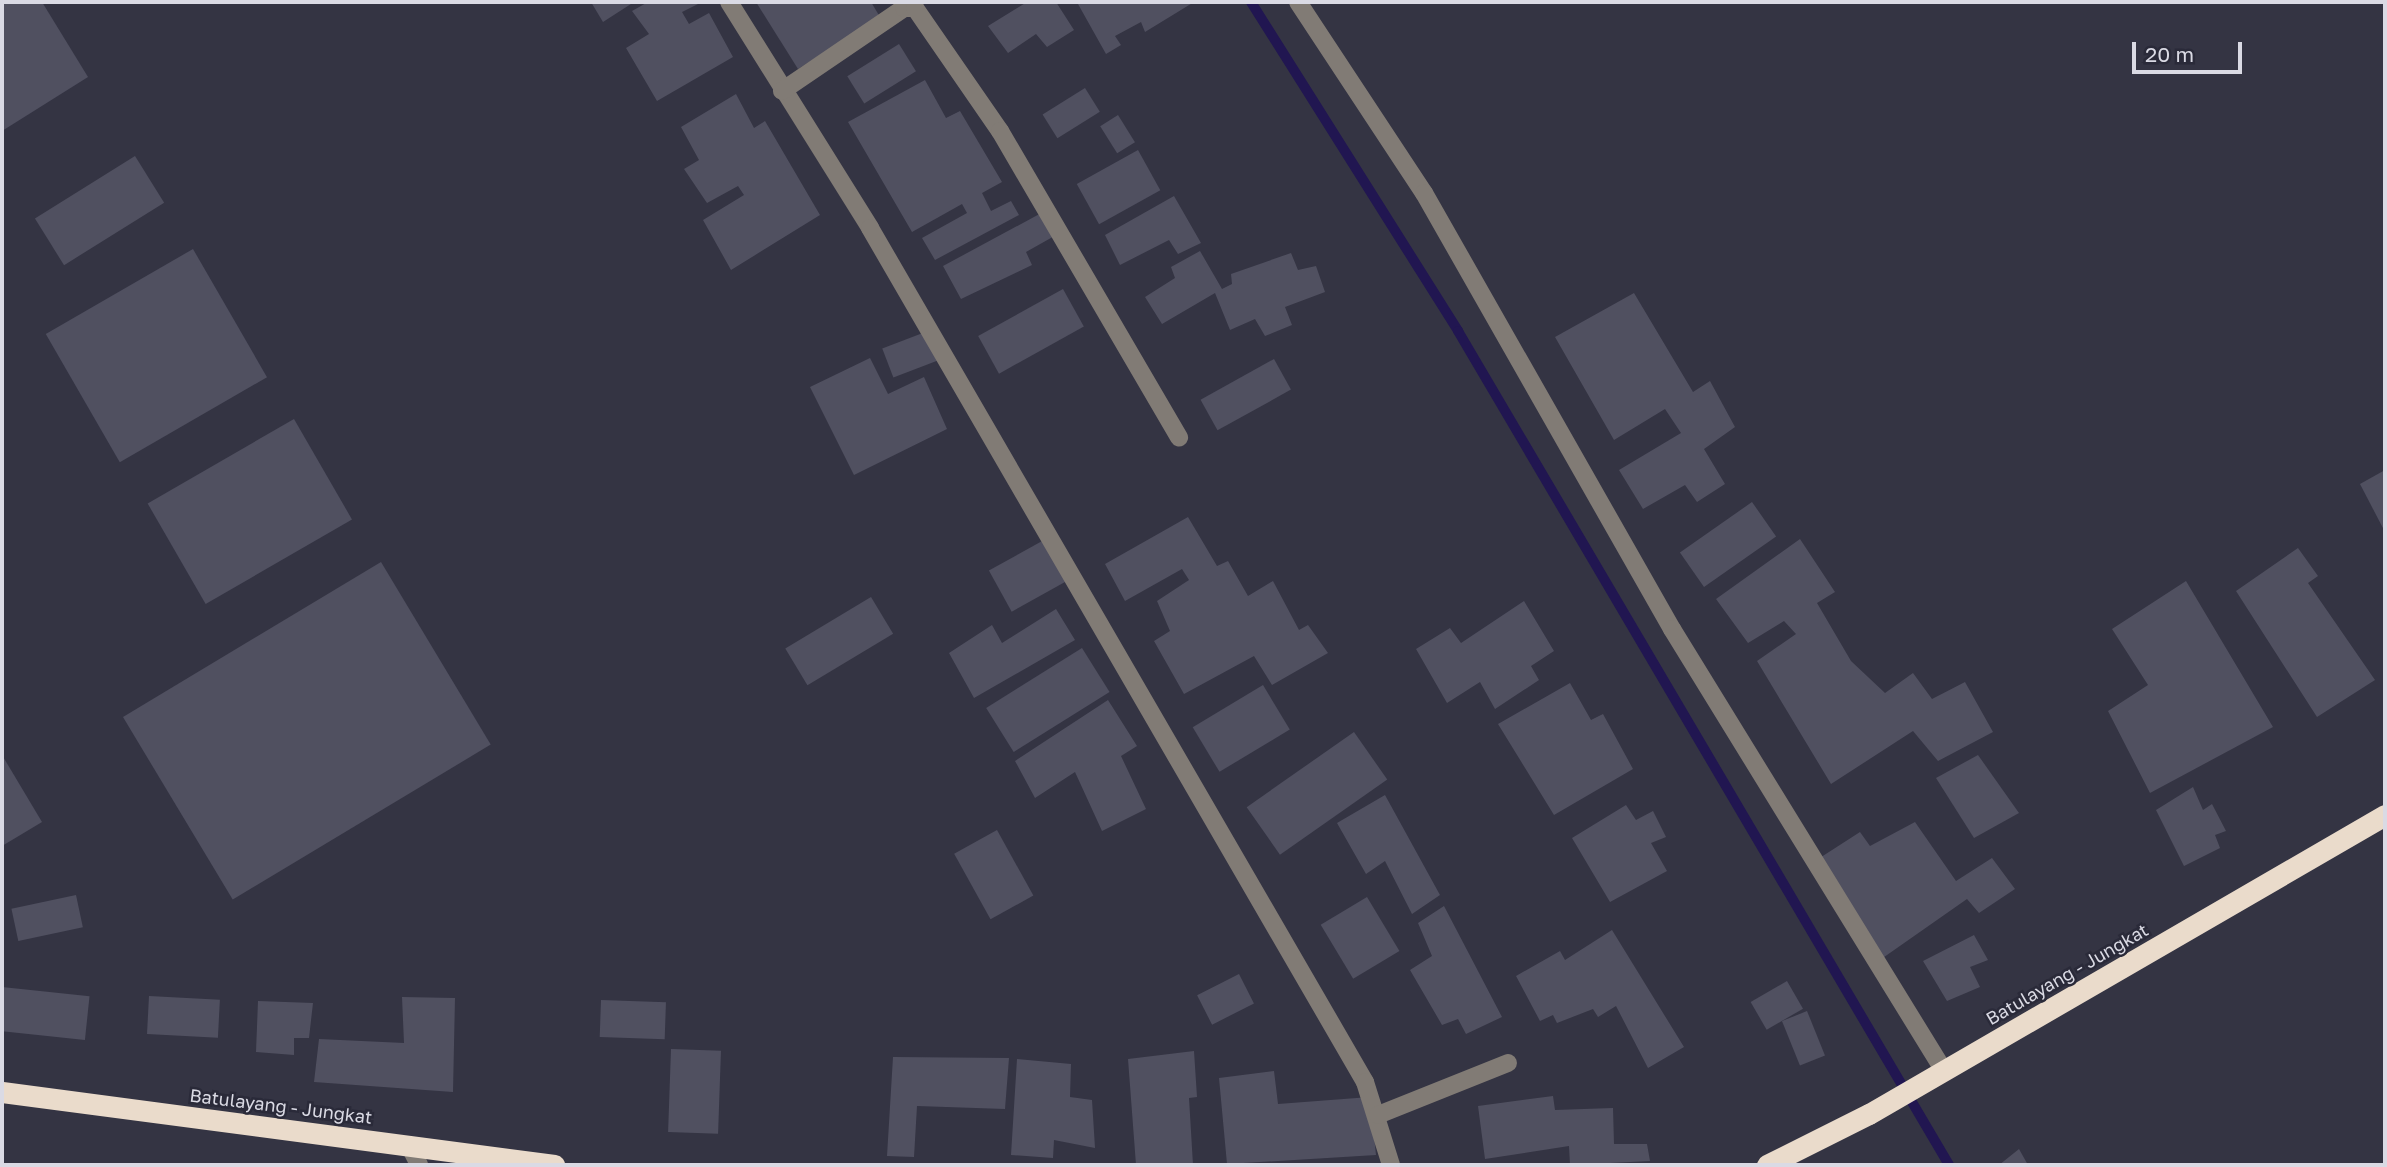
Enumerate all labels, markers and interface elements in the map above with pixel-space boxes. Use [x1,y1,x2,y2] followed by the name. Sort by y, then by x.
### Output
[2135,28,2245,72] scale bar
[2145,41,2194,67] text: 20 m
[1982,919,2152,1029] street label: Batulayang - Jungkat
[189,1084,373,1128] street label: Batulayang - Jungkat

